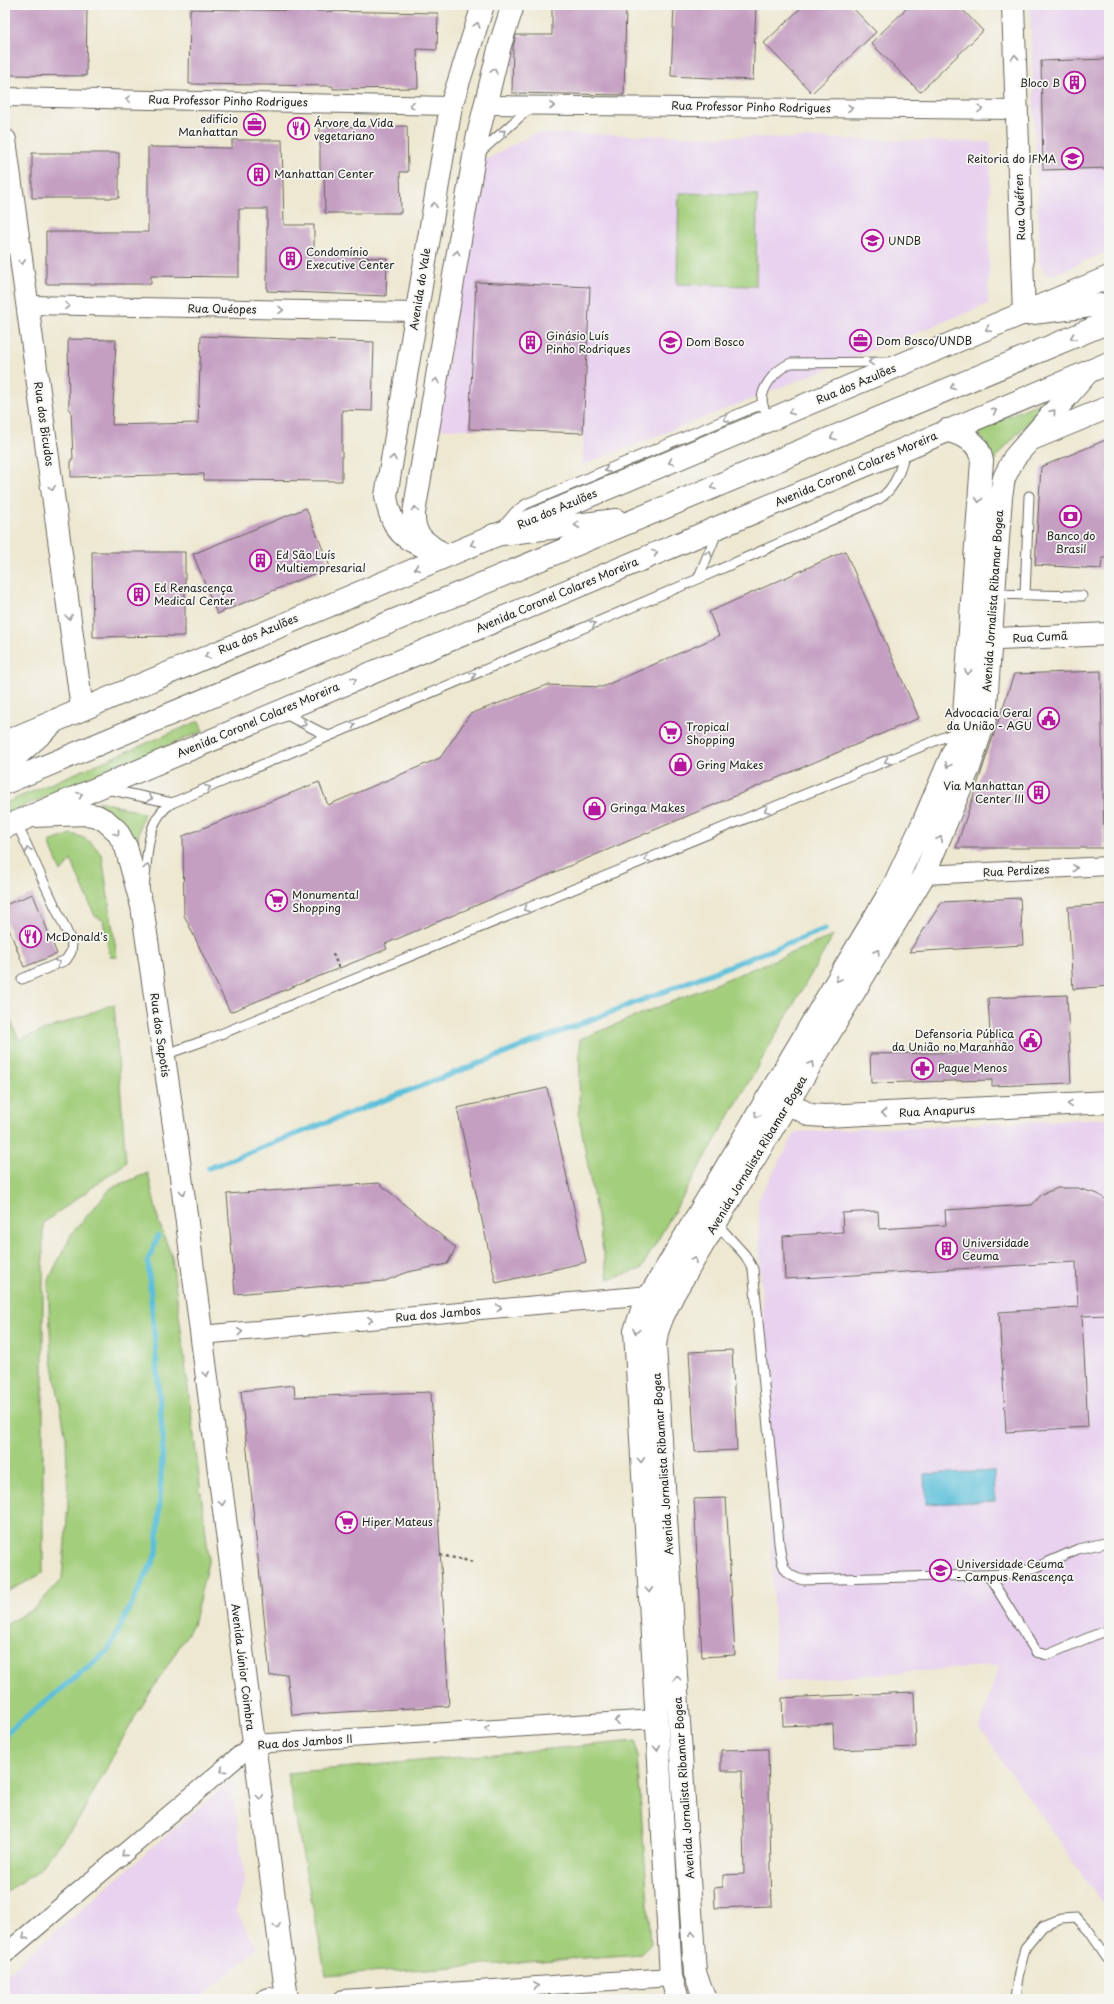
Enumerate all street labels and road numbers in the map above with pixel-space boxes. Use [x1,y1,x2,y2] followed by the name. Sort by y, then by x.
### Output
[148,91,308,110] street label: Rua Professor Pinho Rodrigues
[671,97,831,116] street label: Rua Professor Pinho Rodrigues
[1010,173,1029,241] street label: Rua Quéfren
[405,246,434,331] street label: Avenida do Vale
[187,299,257,318] street label: Rua Quéopes
[813,359,898,408] street label: Rua dos Azulões
[30,381,59,467] street label: Rua dos Bicudos
[772,426,940,511] street label: Avenida Coronel Colares Moreira
[514,484,599,533] street label: Rua dos Azulões
[978,509,1007,693] street label: Avenida Jornalista Ribamar Bogea
[473,552,641,637] street label: Avenida Coronel Colares Moreira
[215,609,300,658] street label: Rua dos Azulões
[1012,627,1068,646] street label: Rua Cumã
[174,677,342,762] street label: Avenida Coronel Colares Moreira
[982,860,1050,881] street label: Rua Perdizes
[146,992,175,1078] street label: Rua dos Sapotis
[702,1072,811,1237] street label: Avenida Jornalista Ribamar Bogea
[899,1100,975,1121] street label: Rua Anapurus
[395,1301,481,1326] street label: Rua dos Jambos
[648,1372,677,1556] street label: Avenida Jornalista Ribamar Bogea
[227,1602,260,1732] street label: Avenida Júnior Coimbra
[669,1696,698,1880] street label: Avenida Jornalista Ribamar Bogea
[257,1730,353,1753] street label: Rua dos Jambos II

